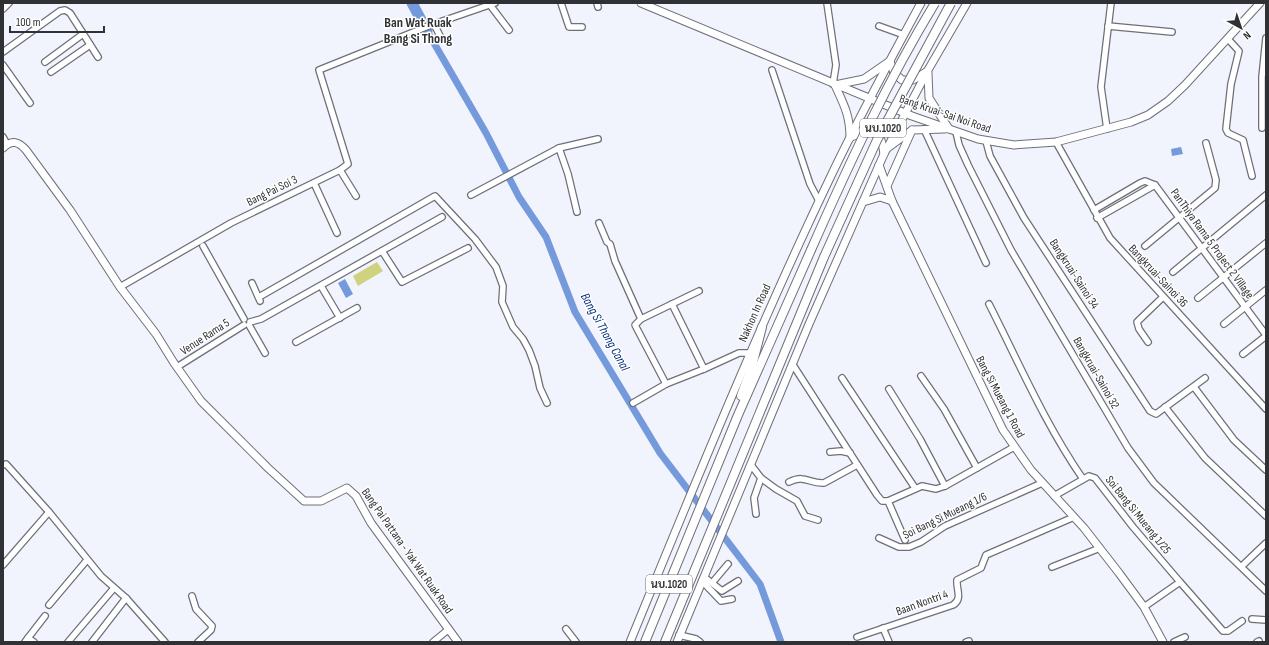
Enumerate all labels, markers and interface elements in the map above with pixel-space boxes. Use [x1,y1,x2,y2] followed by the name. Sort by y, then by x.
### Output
[10,8,104,34] scale bar
[1221,8,1261,48] north arrow
[384,14,452,47] district label: Ban Wat Ruak Bang Si Thong
[16,15,41,30] text: 100 m
[1241,28,1254,42] text: N
[897,91,993,137] street label: Bang Kruai-Sai Noi Road
[860,119,906,137] road number: นบ.1020
[244,172,300,210] street label: Bang Pai Soi 3
[1167,186,1257,302] street label: PanThiya Rama 5 ProJect 2 Village
[1046,236,1102,312] street label: Bangkruai-Sainoi 34
[1125,241,1191,311] street label: Bangkruai-Sainoi 36
[736,282,774,344] street label: Nakhon In Road
[577,290,633,374] water label: Bang Si Thong Canal
[178,315,233,358] street label: Venue Rama 5
[1069,334,1123,412] street label: Bangkruai-Sainoi 32
[972,353,1028,441] street label: Bang Si Mueang 1 Road
[1102,473,1174,557] street label: Soi Bang Si Mueang 1/25
[358,485,456,617] street label: Bang Pai Pattana - Yak Wat Ruak Road
[900,489,990,543] street label: Soi Bang Si Mueang 1/6
[646,575,692,593] road number: นบ.1020
[894,587,950,619] street label: Baan Nontri 4

